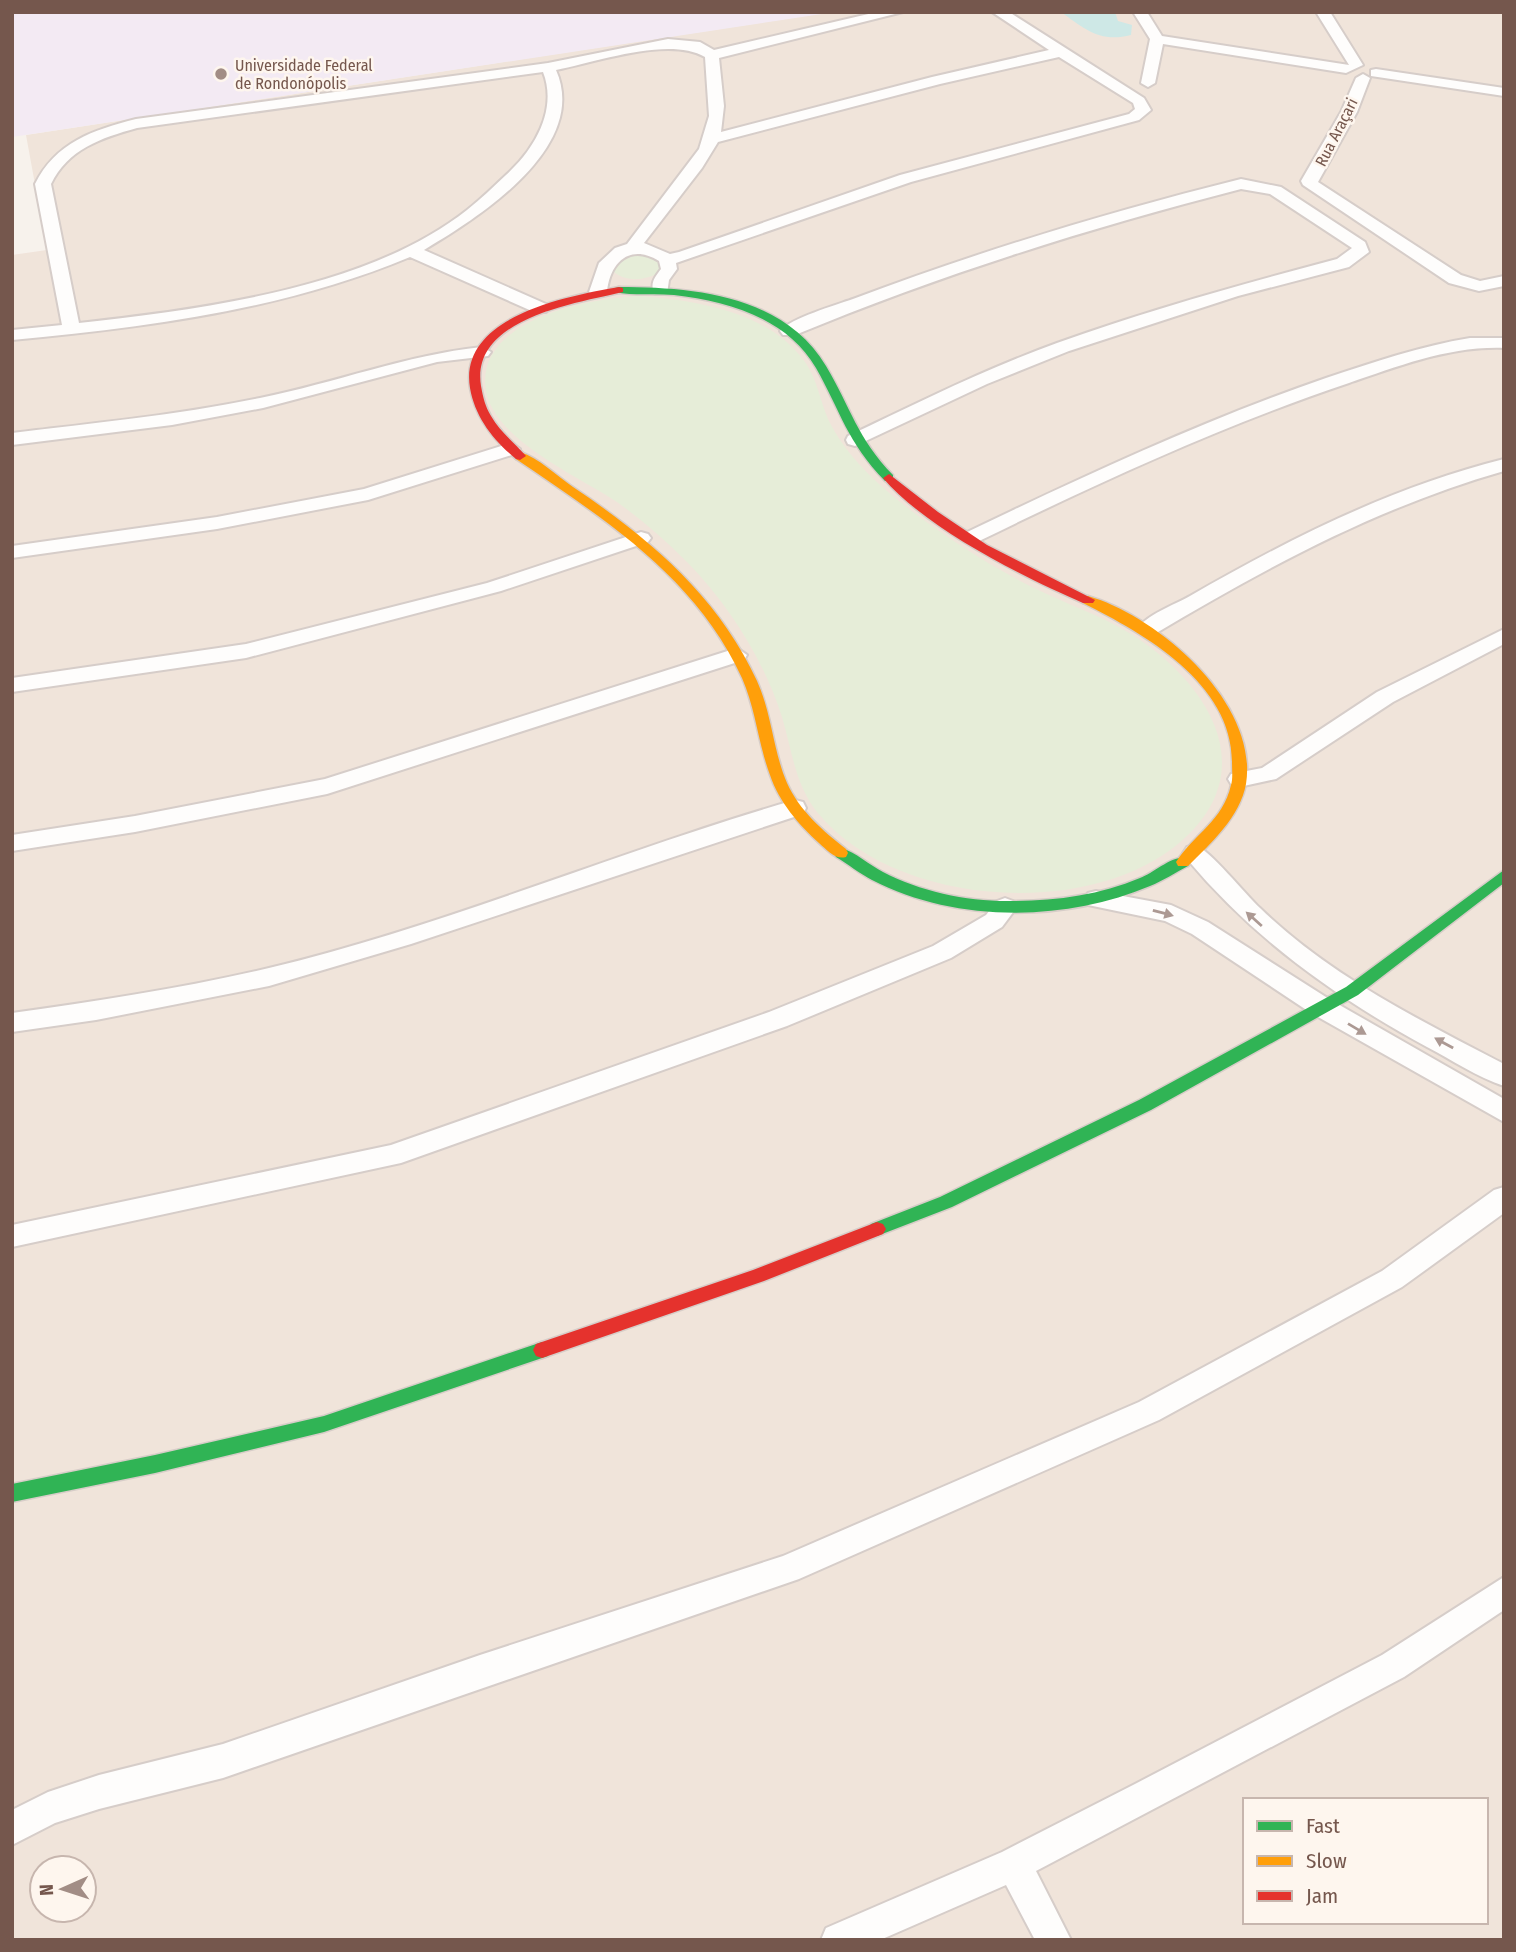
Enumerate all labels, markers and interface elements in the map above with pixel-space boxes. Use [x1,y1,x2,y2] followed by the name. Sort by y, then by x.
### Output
[235,56,373,93] place label: Universidade Federal de Rondonópolis
[213,66,229,82] marker: Universidade Federal de Rondonópolis
[1311,95,1362,170] street label: Rua Araçari
[1152,908,1174,919] one-way arrow
[1245,911,1263,927] one-way arrow
[1348,1023,1367,1035] one-way arrow
[1434,1038,1454,1050] one-way arrow
[1243,1798,1488,1924] legend
[1306,1813,1340,1839] text: Fast
[1306,1848,1347,1874] text: Slow
[28,1854,98,1924] north arrow
[1306,1883,1338,1909] text: Jam
[35,1884,58,1896] text: N

